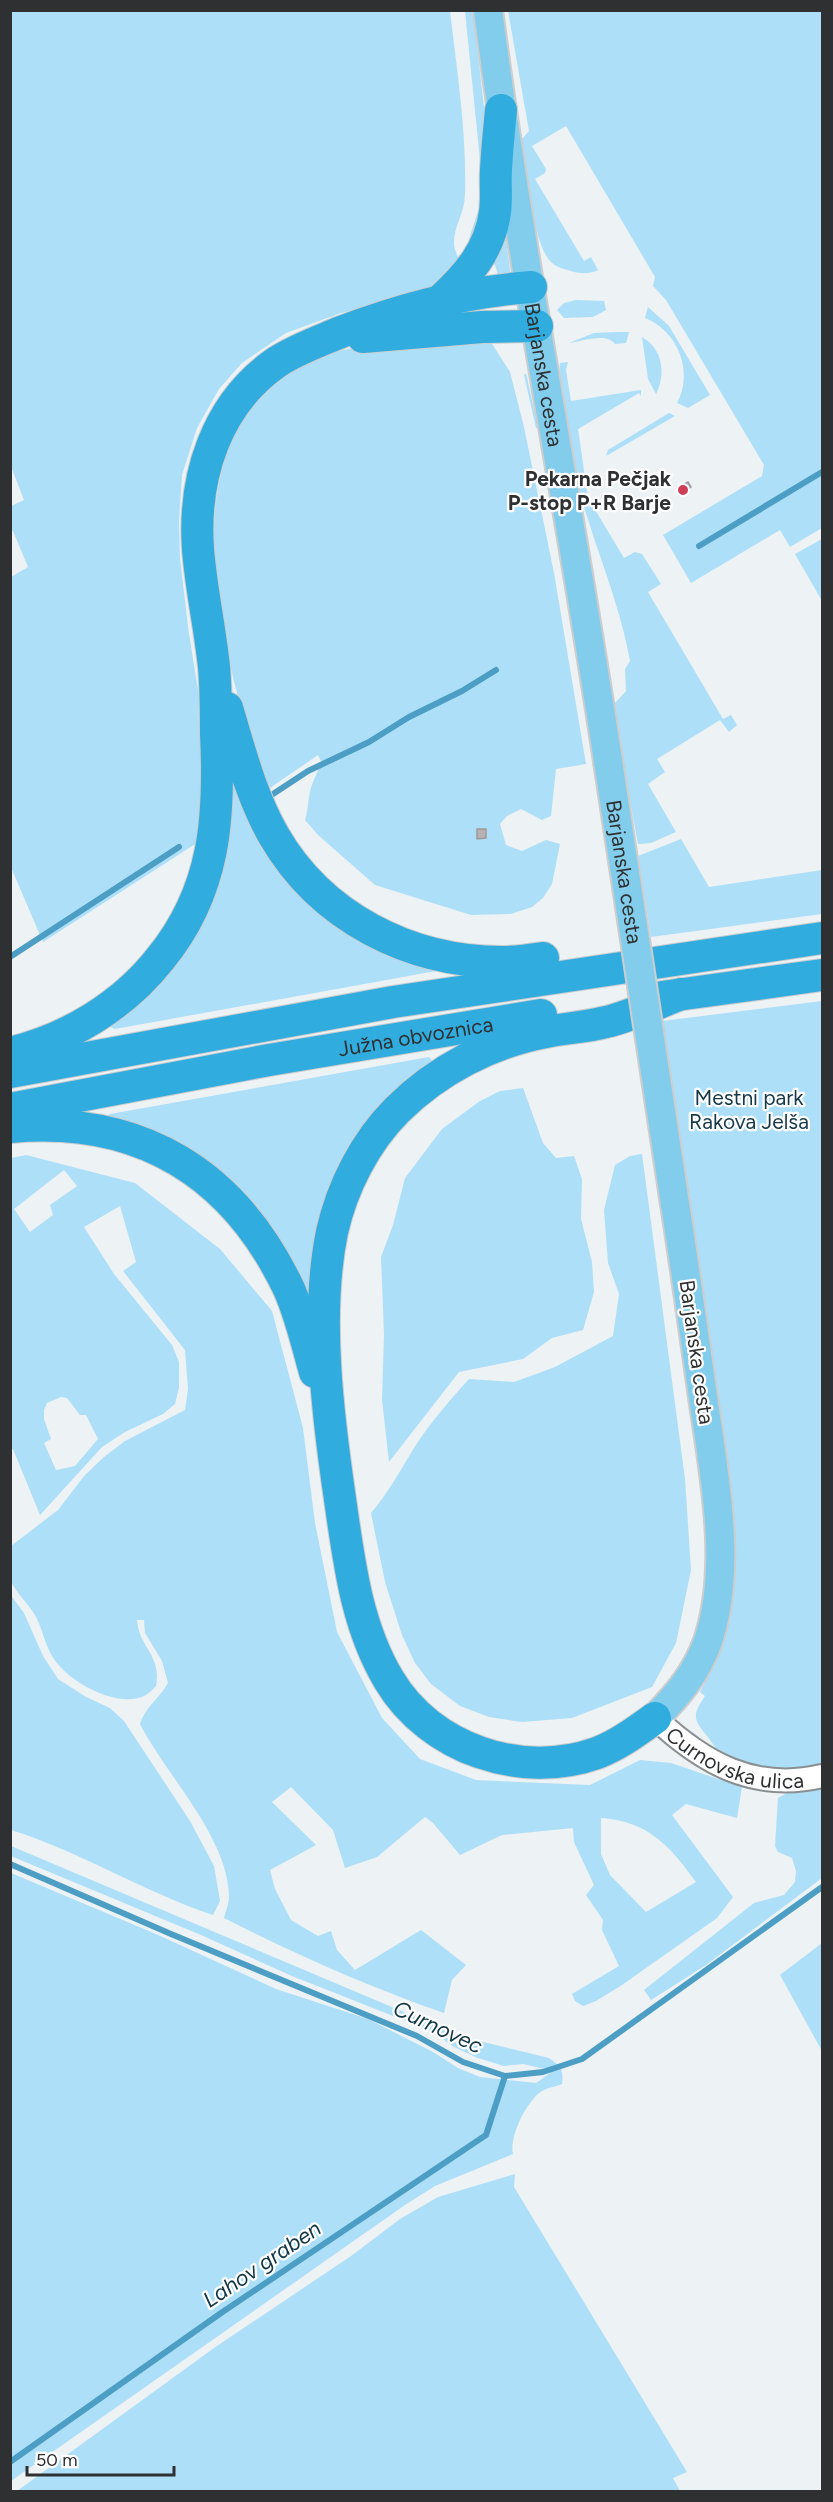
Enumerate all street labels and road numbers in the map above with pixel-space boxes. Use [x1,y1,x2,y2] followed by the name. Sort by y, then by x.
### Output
[520,301,569,449] street label: Barjanska cesta
[601,798,648,946] street label: Barjanska cesta
[336,1011,495,1061] street label: Južna obvoznica
[674,1278,720,1426] street label: Barjanska cesta
[661,1721,805,1793] street label: Curnovska ulica

